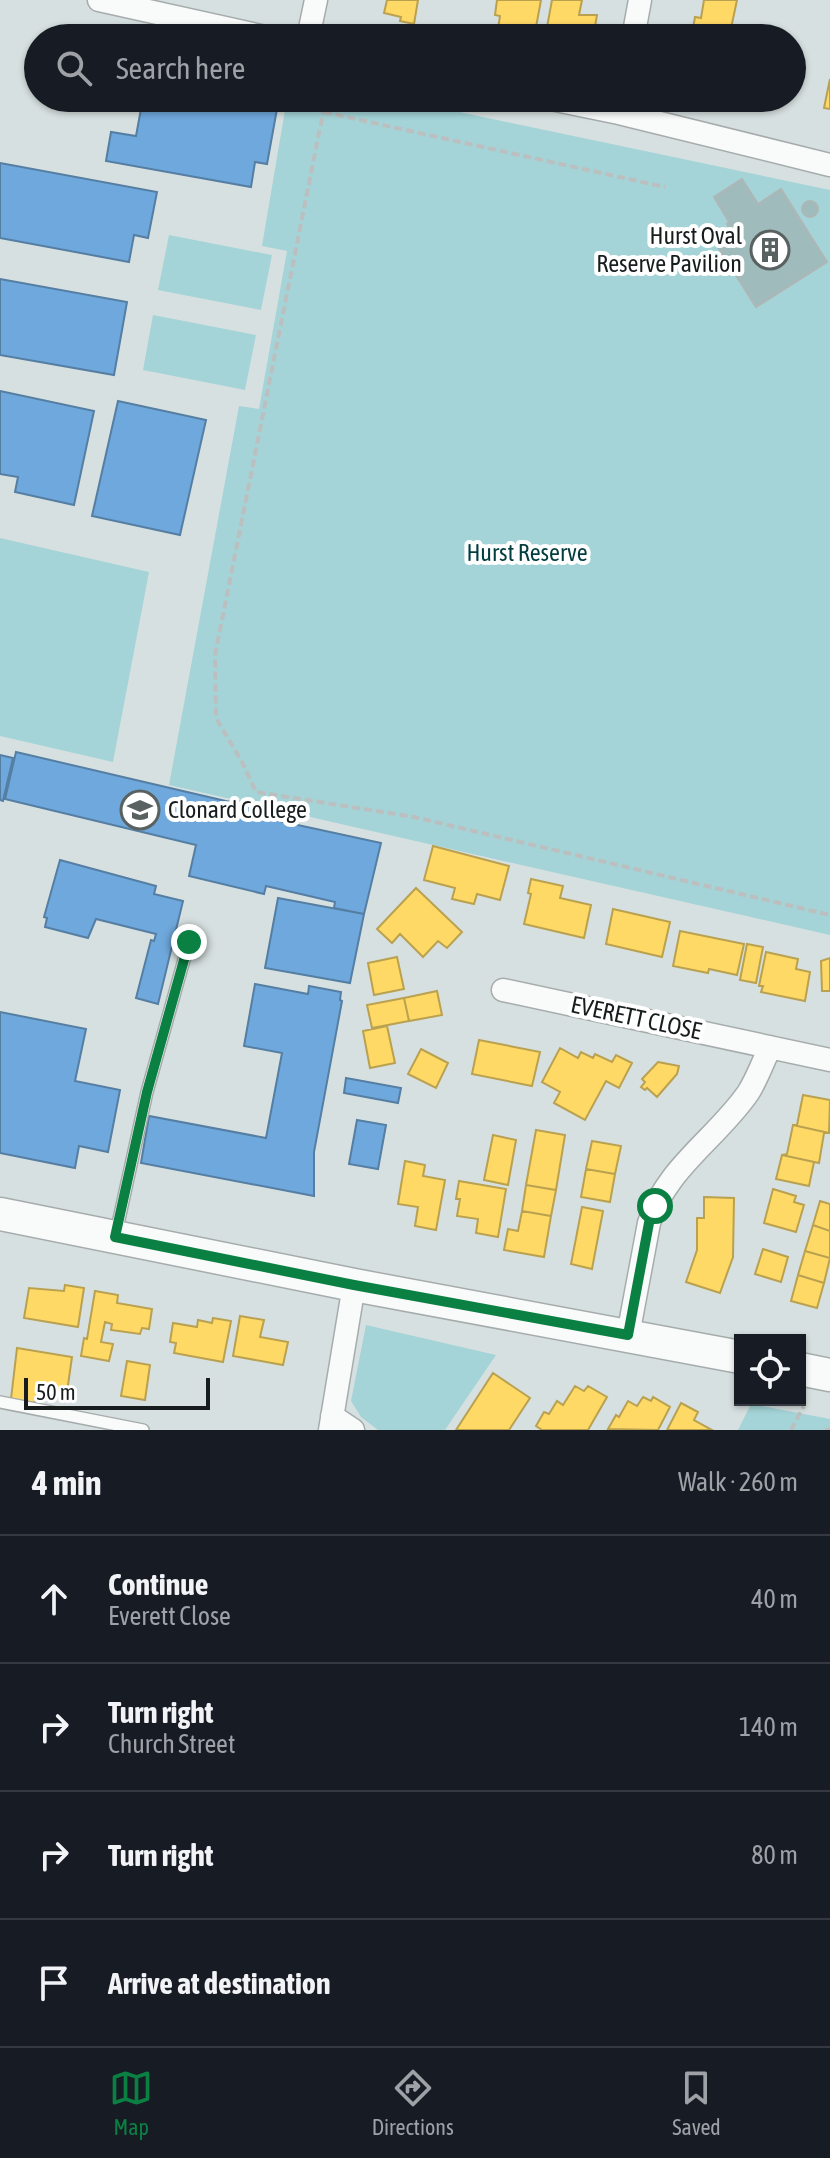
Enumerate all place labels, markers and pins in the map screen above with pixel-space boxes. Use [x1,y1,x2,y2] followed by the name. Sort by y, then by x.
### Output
[596,222,743,277] place label: Hurst Oval Reserve Pavilion
[749,229,791,271] building icon: Hurst Oval Reserve Pavilion
[119,789,161,831] school or university icon: Clonard College
[168,796,307,823] place label: Clonard College

